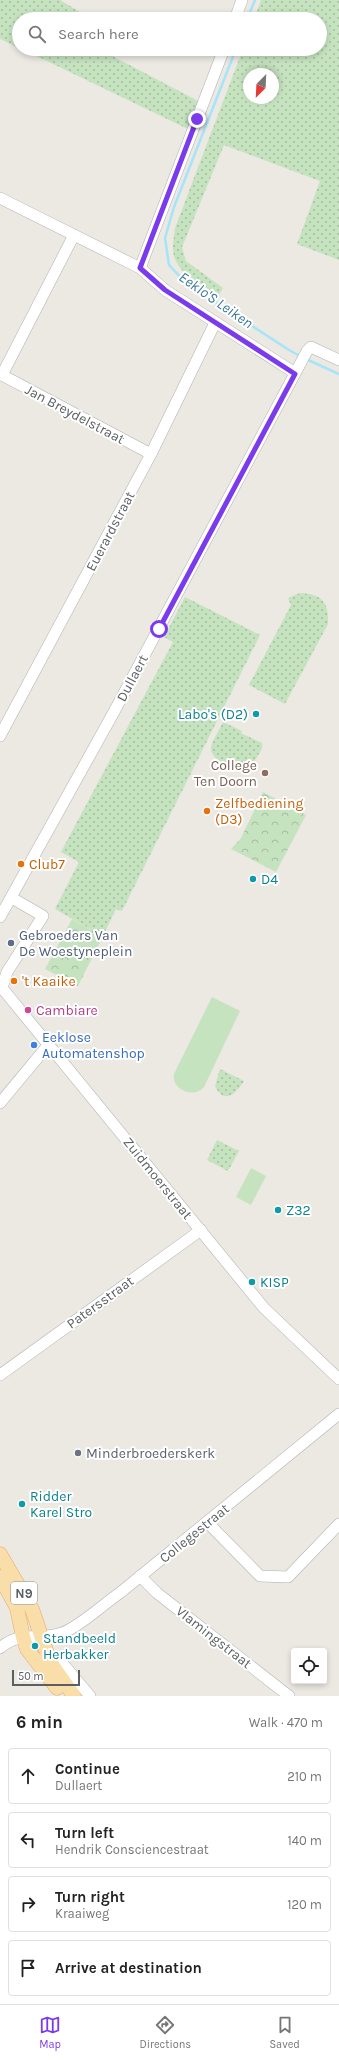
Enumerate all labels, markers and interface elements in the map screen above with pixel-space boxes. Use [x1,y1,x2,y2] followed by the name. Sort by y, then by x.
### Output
[12,12,327,56] search box
[26,23,48,45] icon: search
[58,25,139,43] text: Search here
[243,68,279,104] north arrow
[188,110,206,128] route end
[175,268,257,332] water label: Eeklo'S Leiken
[22,381,127,448] street label: Jan Breydelstraat
[82,488,139,574] street label: Euerardstraat
[150,620,168,638] route start
[113,652,152,705] street label: Dullaert
[178,706,248,723] place label: Labo's (D2)
[251,709,261,719] marker: Labo's (D2)
[194,757,257,790] place label: College Ten Doorn
[260,768,270,778] marker: College Ten Doorn
[215,795,303,828] place label: Zelfbediening (D3)
[202,806,212,816] marker: Zelfbediening (D3)
[29,856,65,873] place label: Club7
[16,859,26,869] marker: Club7
[261,871,278,888] place label: D4
[248,874,258,884] marker: D4
[19,927,132,960] place label: Gebroeders Van De Woestyneplein
[6,938,16,948] marker: Gebroeders Van De Woestyneplein
[22,973,76,990] place label: 't Kaaike
[9,976,19,986] marker: 't Kaaike
[36,1002,98,1019] place label: Cambiare
[23,1005,33,1015] marker: Cambiare
[42,1029,145,1062] place label: Eeklose Automatenshop
[29,1040,39,1050] marker: Eeklose Automatenshop
[119,1134,196,1223] street label: Zuidmoerstraat
[286,1202,311,1219] place label: Z32
[273,1205,283,1215] marker: Z32
[63,1272,137,1332] street label: Patersstraat
[260,1274,289,1291] place label: KISP
[247,1277,257,1287] marker: KISP
[86,1445,215,1462] place label: Minderbroederskerk
[73,1448,83,1458] marker: Minderbroederskerk
[30,1488,92,1521] place label: Ridder Karel Stro
[17,1499,27,1509] marker: Ridder Karel Stro
[156,1500,233,1567] street label: Collegestraat
[11,1582,37,1604] road number: N9
[172,1603,255,1672] street label: Vlamingstraat
[43,1630,116,1663] place label: Standbeeld Herbakker
[30,1641,40,1651] marker: Standbeeld Herbakker
[291,1648,327,1684] map controls
[291,1648,327,1684] button: locate
[12,1668,80,1687] scale bar
[18,1670,44,1683] text: 50 m
[16,1712,63,1732] text: 6 min
[249,1715,323,1730] text: Walk · 470 m
[55,1760,120,1778] text: Continue
[17,1765,39,1787] icon: ahead
[287,1769,322,1784] text: 210 m
[55,1778,102,1793] text: Dullaert
[55,1824,114,1842] text: Turn left
[17,1829,39,1851] icon: left
[287,1833,322,1848] text: 140 m
[55,1842,209,1857] text: Hendrik Consciencestraat
[55,1888,125,1906] text: Turn right
[17,1893,39,1915] icon: right
[287,1897,322,1912] text: 120 m
[55,1906,109,1921] text: Kraaiweg
[17,1957,39,1979] icon: arrive
[55,1959,202,1977] text: Arrive at destination
[39,2014,61,2051] tab: Map
[139,2014,191,2051] tab: Directions
[269,2014,300,2051] tab: Saved

